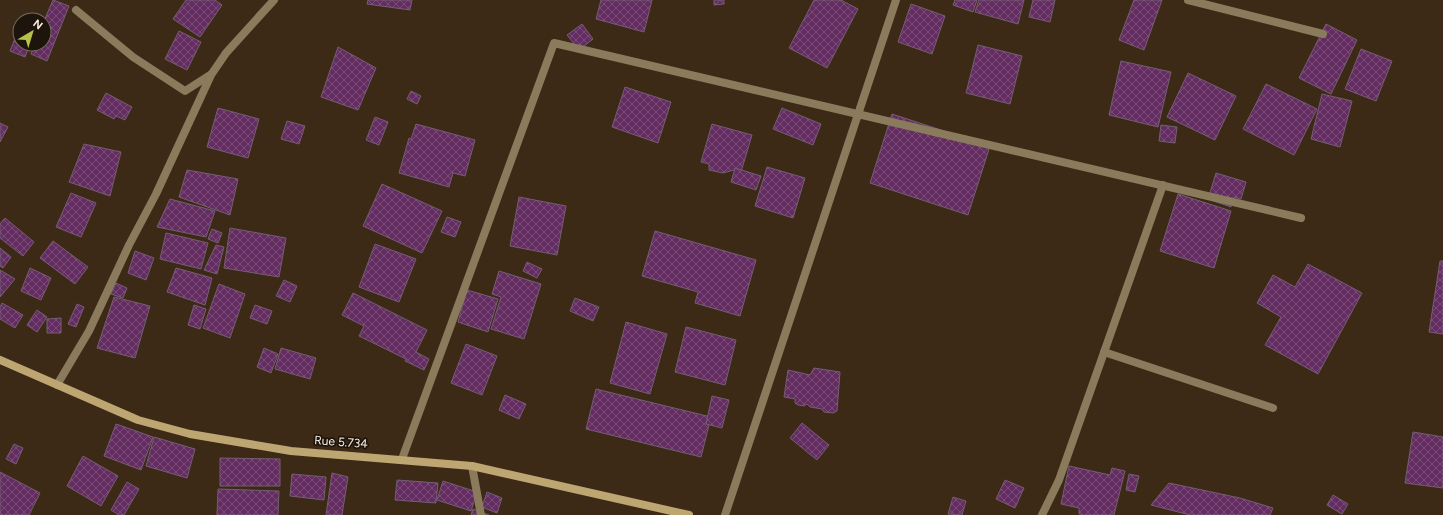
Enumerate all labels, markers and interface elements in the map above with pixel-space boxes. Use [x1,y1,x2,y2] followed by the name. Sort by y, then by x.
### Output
[12,12,52,52] north arrow
[30,17,45,32] text: N
[314,433,369,451] street label: Rue 5.734

